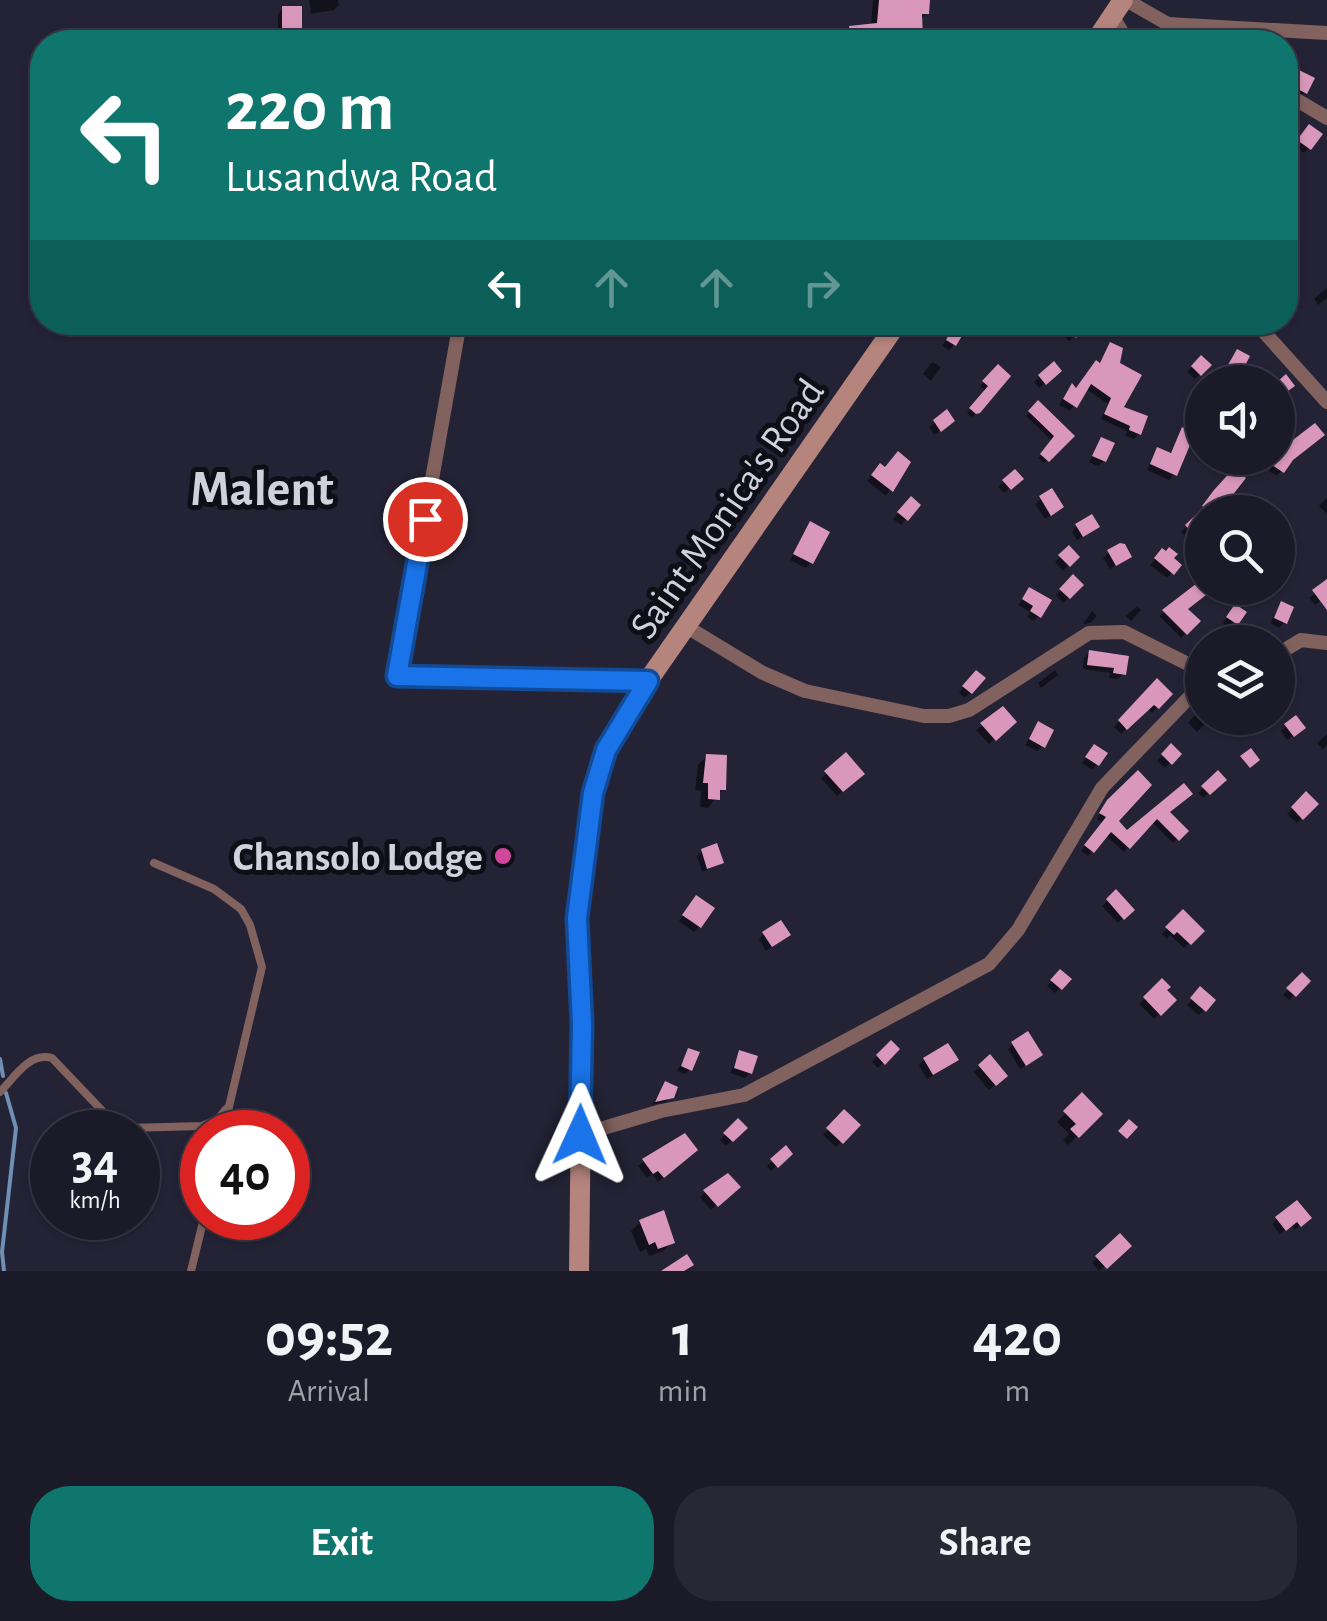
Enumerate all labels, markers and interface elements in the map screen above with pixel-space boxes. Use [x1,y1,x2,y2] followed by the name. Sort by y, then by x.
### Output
[60,70,190,200] icon: left
[225,73,394,143] text: 220 m
[225,155,497,200] text: Lusandwa Road
[479,260,534,315] icon: left
[584,260,639,315] icon: ahead
[689,260,744,315] icon: ahead
[794,260,849,315] icon: right
[1185,365,1295,735] map controls
[1185,365,1295,475] button: sound
[623,372,832,646] street label: Saint Monica's Road
[190,465,334,515] district label: Malent
[383,477,468,562] pin
[398,492,453,547] icon: arrive
[1185,495,1295,605] button: search
[1185,625,1295,735] button: layers
[233,838,483,878] place label: Chansolo Lodge
[492,845,514,867] marker: Chansolo Lodge
[528,1083,632,1187] position arrow
[180,1110,310,1240] speed limit sign: 40
[72,1138,118,1188] text: 34
[69,1188,121,1213] text: km/h
[265,1307,393,1367] text: 09:52
[672,1307,694,1367] text: 1
[972,1307,1062,1367] text: 420
[288,1375,370,1407] text: Arrival
[658,1375,708,1407] text: min
[1005,1375,1030,1407] text: m
[30,1486,654,1601] button: Exit
[674,1486,1297,1601] button: Share

